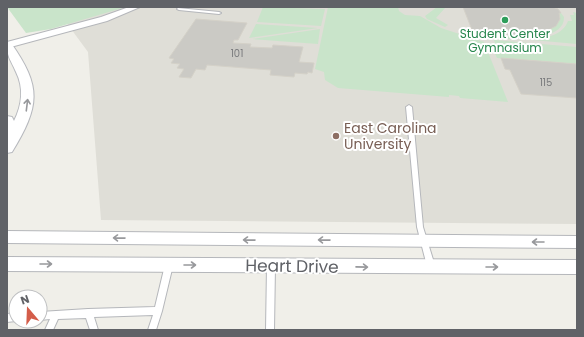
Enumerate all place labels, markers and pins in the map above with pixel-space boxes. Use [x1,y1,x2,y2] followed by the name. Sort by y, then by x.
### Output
[500,15,510,25] marker: Student Center Gymnasium
[460,25,551,56] place label: Student Center Gymnasium
[344,118,437,154] place label: East Carolina University
[331,131,341,141] marker: East Carolina University

